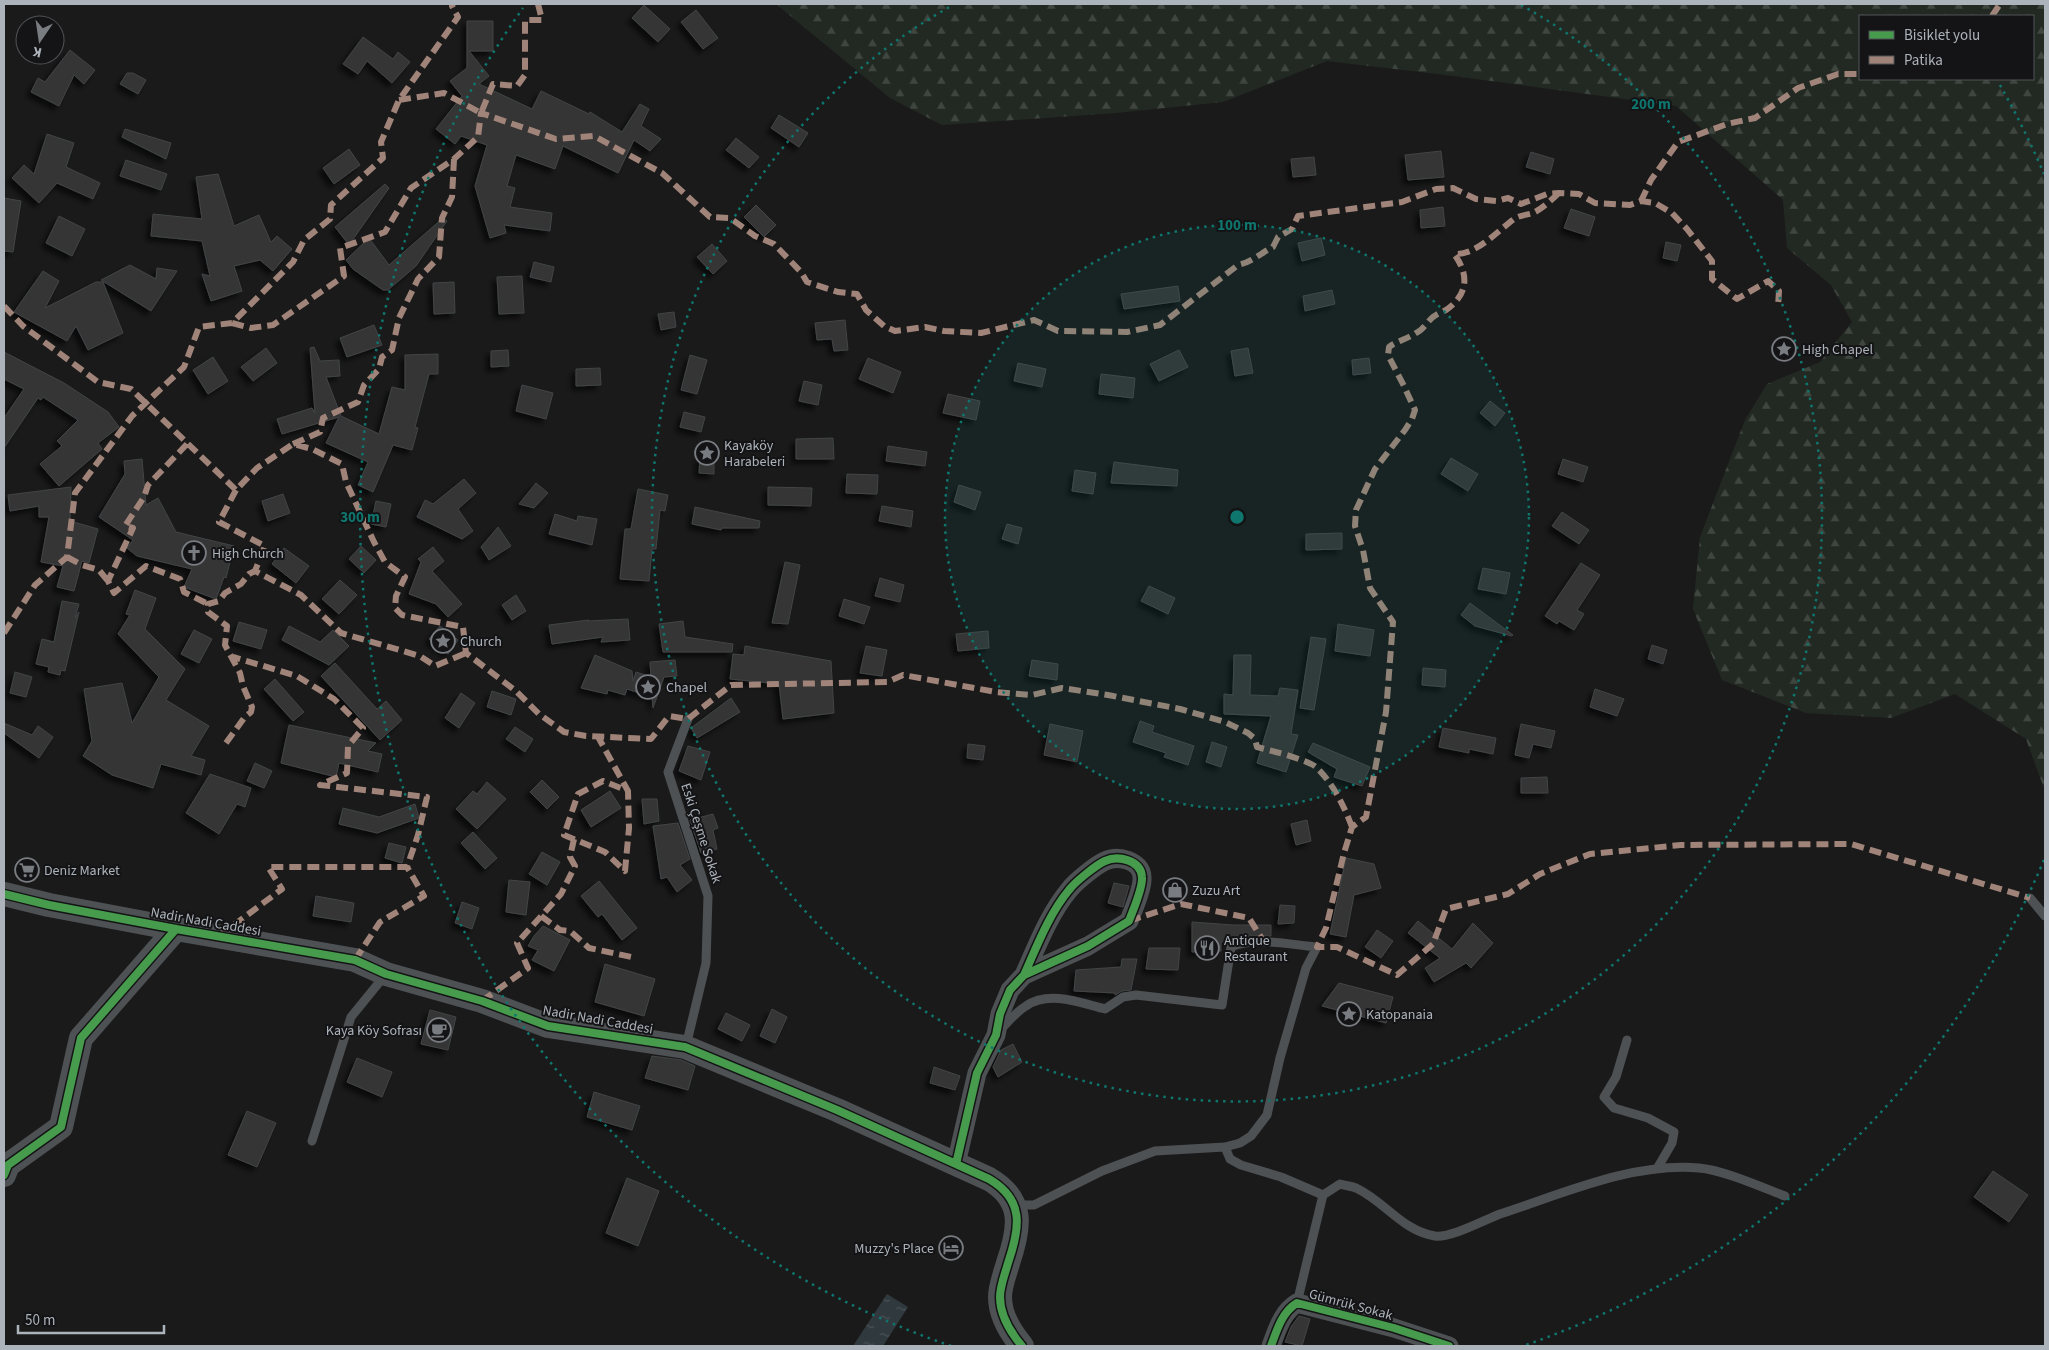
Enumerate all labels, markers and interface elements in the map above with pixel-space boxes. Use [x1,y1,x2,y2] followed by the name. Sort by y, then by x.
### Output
[15,15,65,65] north arrow
[1859,15,2034,80] legend
[1904,25,1980,46] text: Bisiklet yolu
[30,41,44,62] text: K
[1904,50,1943,71] text: Patika
[1631,94,1671,115] text: 200 m
[1217,215,1257,236] text: 100 m
[1771,336,1797,362] place icon: High Chapel
[1802,340,1873,360] place label: High Chapel
[724,436,785,472] place label: Kayaköy Harabeleri
[694,440,720,466] place icon: Kayaköy Harabeleri
[340,507,380,528] text: 300 m
[1228,508,1246,526] centre of rings
[181,540,207,566] church icon: High Church
[212,544,284,564] place label: High Church
[430,628,456,654] place icon: Church
[460,632,502,652] place label: Church
[635,674,661,700] place icon: Chapel
[666,678,707,698] place label: Chapel
[675,781,727,886] street label: Eski Çeşme Sokak
[14,857,40,883] supermarket icon: Deniz Market
[44,861,120,881] place label: Deniz Market
[1162,877,1188,903] shop icon: Zuzu Art
[1192,881,1241,901] place label: Zuzu Art
[149,902,263,942] street label: Nadir Nadi Caddesi
[1224,931,1288,967] place label: Antique Restaurant
[1194,935,1220,961] restaurant icon: Antique Restaurant
[541,1000,655,1040] street label: Nadir Nadi Caddesi
[1336,1001,1362,1027] place icon: Katopanaia
[1366,1005,1433,1025] place label: Katopanaia
[426,1017,452,1043] cafe icon: Kaya Köy Sofrası
[326,1021,422,1041] place label: Kaya Köy Sofrası
[938,1235,964,1261] hotel icon: Muzzy's Place
[854,1239,934,1259] place label: Muzzy's Place
[1307,1284,1395,1326] street label: Gümrük Sokak
[18,1302,164,1334] scale bar
[25,1310,55,1331] text: 50 m

